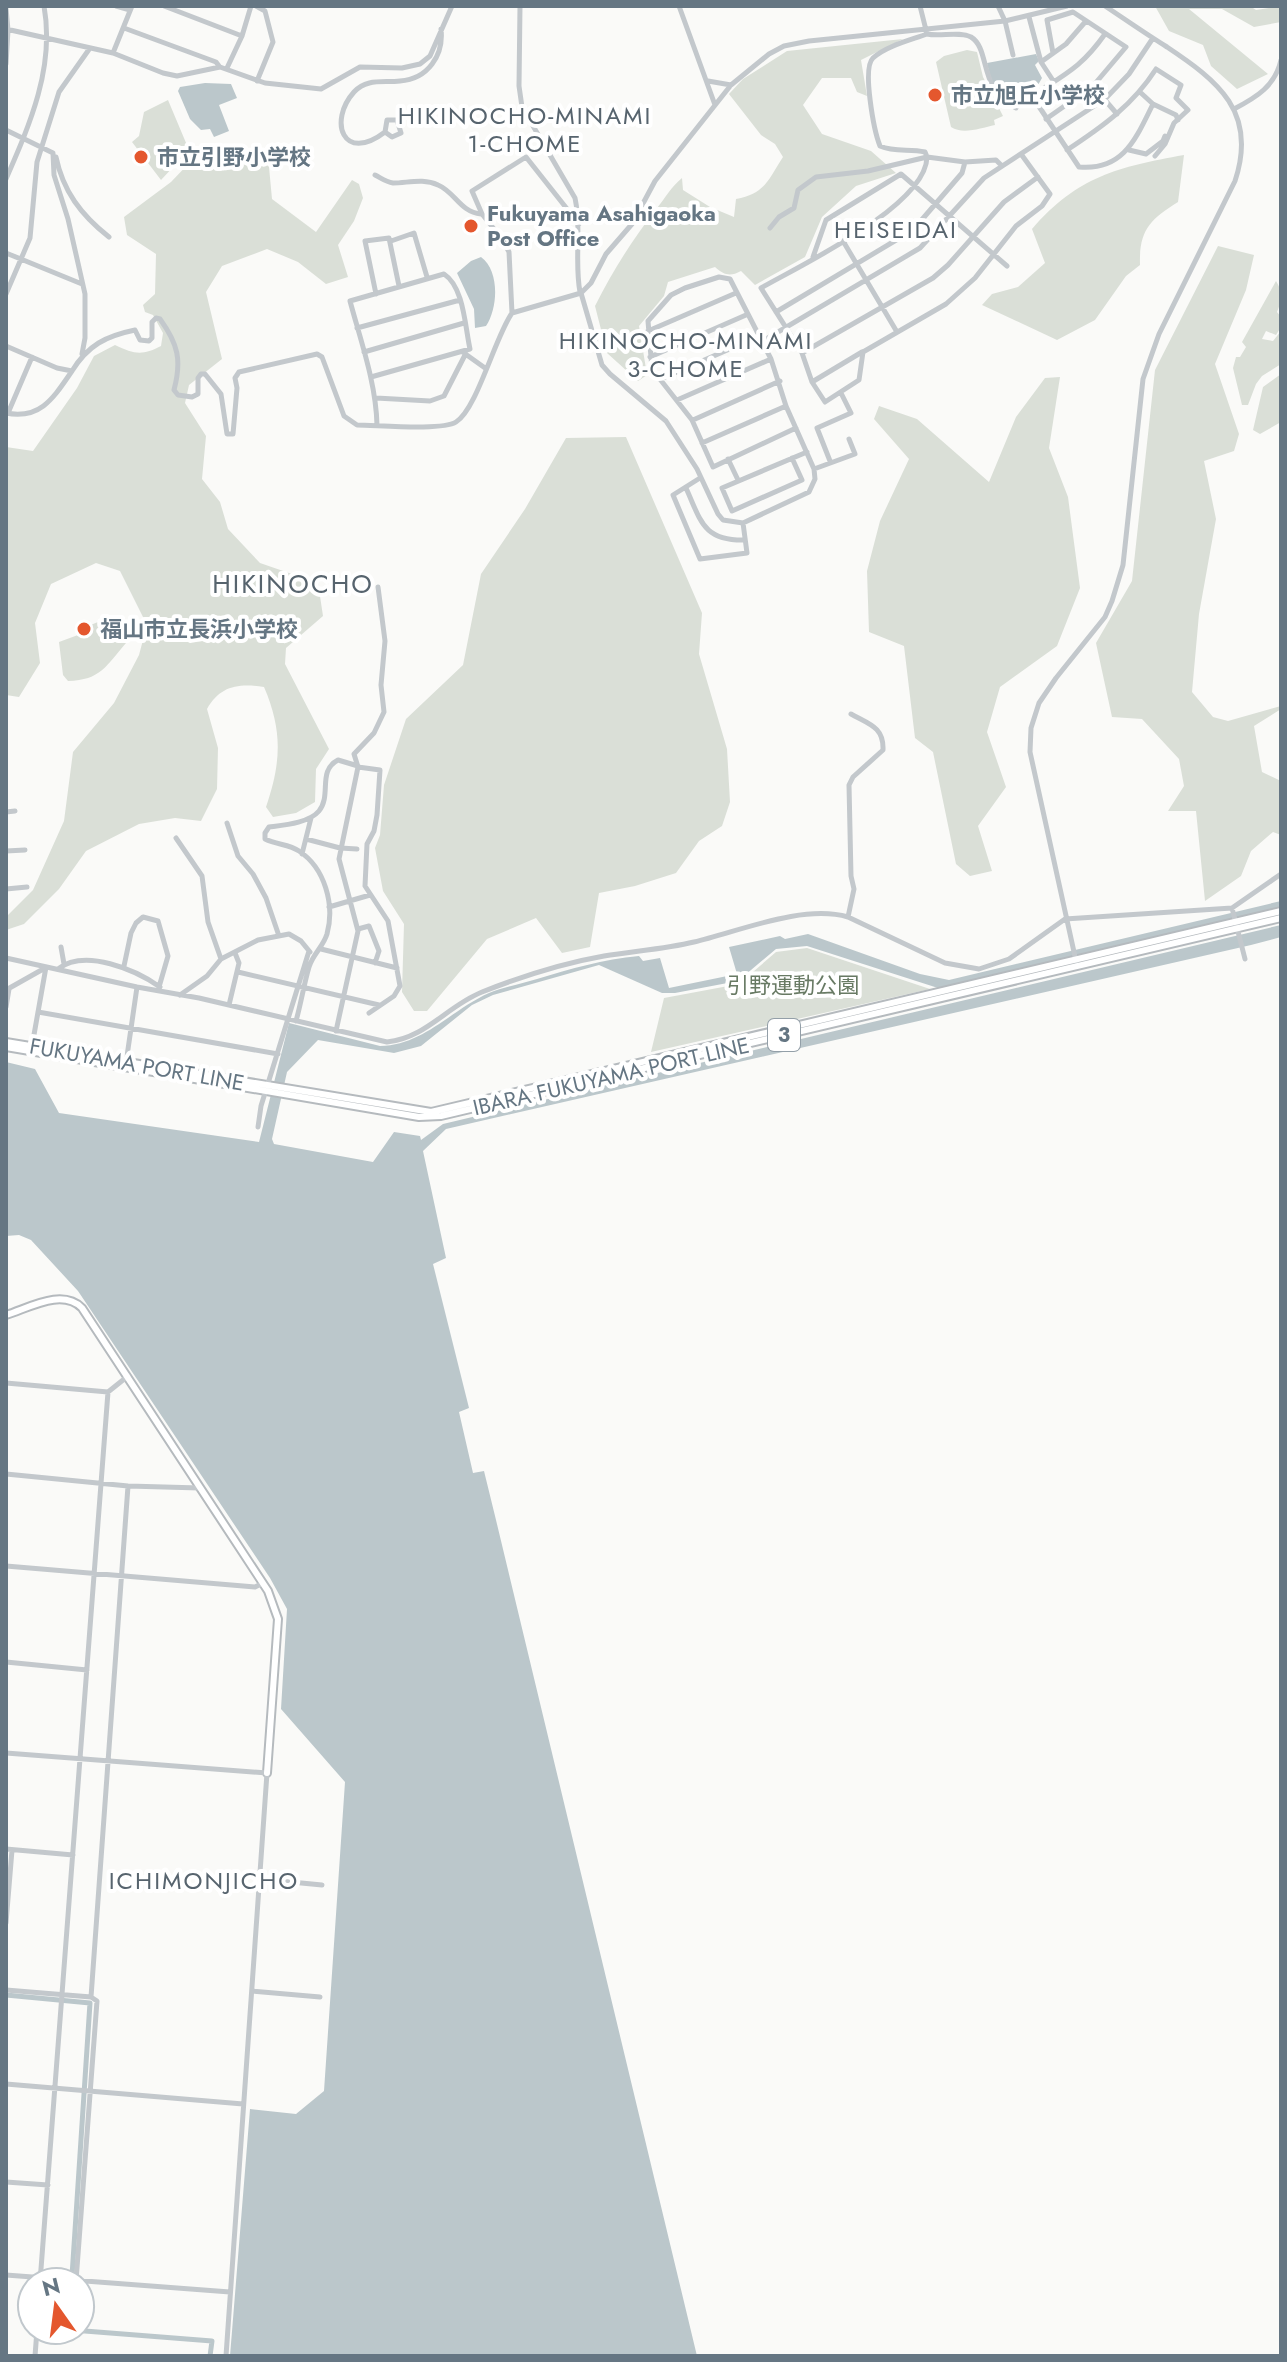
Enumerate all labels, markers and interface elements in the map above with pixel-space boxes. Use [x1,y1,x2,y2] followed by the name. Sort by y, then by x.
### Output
[951,79,1105,111] place label: 市立旭丘小学校
[926,86,944,104] marker: 市立旭丘小学校
[398,98,652,161] district label: HIKINOCHO-MINAMI 1-CHOME
[157,141,311,173] place label: 市立引野小学校
[132,148,150,166] marker: 市立引野小学校
[487,197,716,254] place label: Fukuyama Asahigaoka Post Office
[834,212,958,247] district label: HEISEIDAI
[462,217,480,235] marker: Fukuyama Asahigaoka Post Office
[559,323,813,386] district label: HIKINOCHO-MINAMI 3-CHOME
[212,565,374,603] district label: HIKINOCHO
[100,613,298,645] place label: 福山市立長浜小学校
[75,620,93,638] marker: 福山市立長浜小学校
[727,969,859,1001] park label: 引野運動公園
[768,1019,800,1051] road number: 3
[27,1029,247,1099] street label: FUKUYAMA PORT LINE
[470,1029,752,1123] street label: IBARA FUKUYAMA PORT LINE
[109,1863,299,1898] district label: ICHIMONJICHO
[16,2266,96,2346] north arrow
[39,2269,64,2304] text: N

